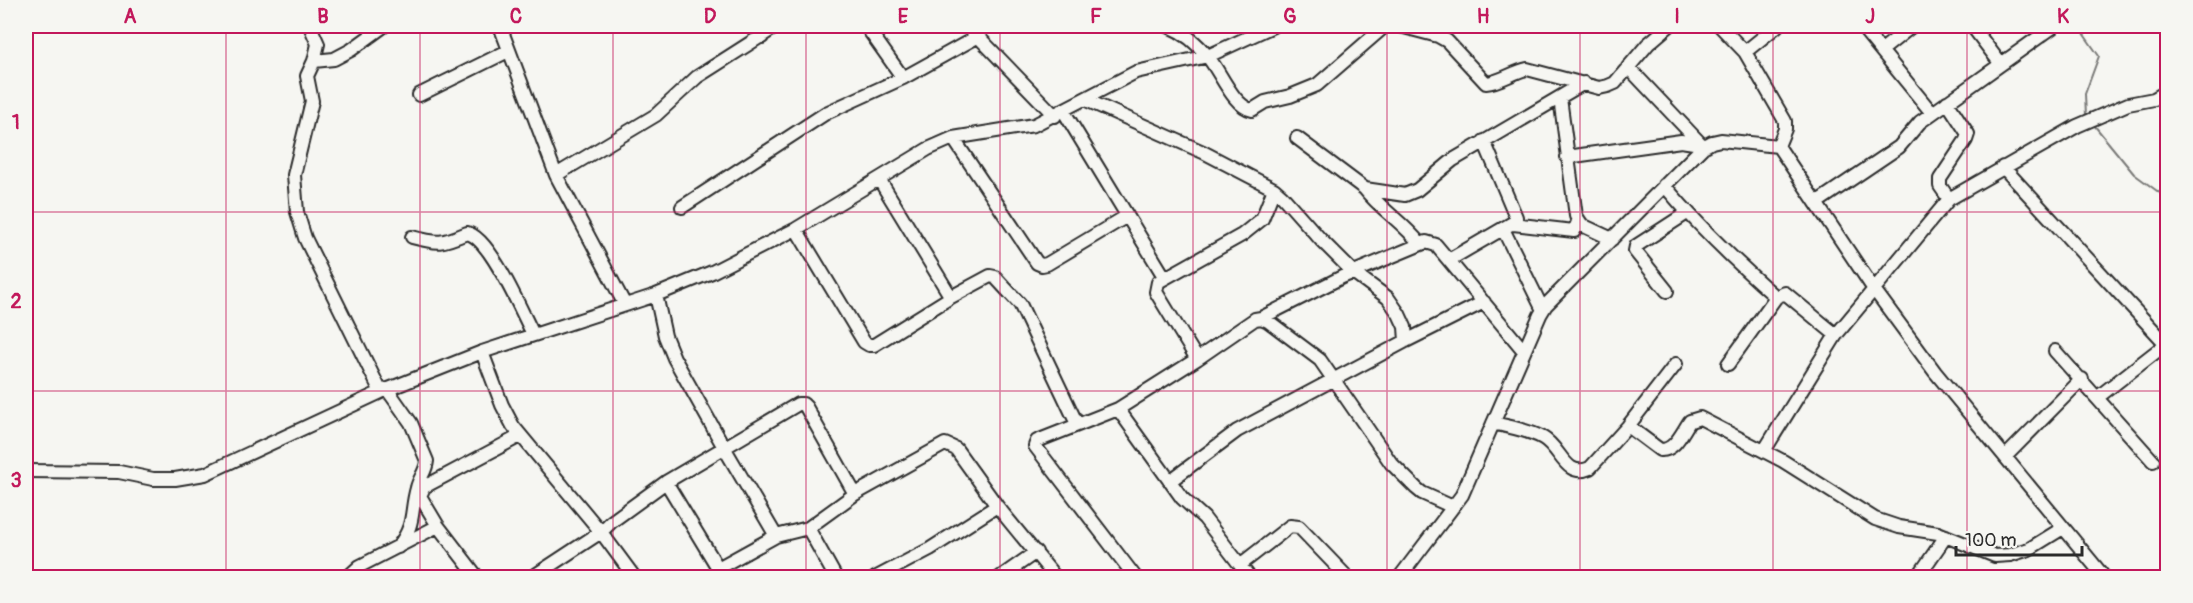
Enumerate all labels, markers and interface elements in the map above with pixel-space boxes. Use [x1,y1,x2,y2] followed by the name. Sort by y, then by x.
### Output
[124,4,137,29] text: A
[317,4,329,29] text: B
[510,4,522,29] text: C
[704,4,717,29] text: D
[898,4,909,29] text: E
[1090,4,1102,29] text: F
[1283,4,1297,29] text: G
[1477,4,1490,29] text: H
[1674,4,1680,29] text: I
[1865,4,1875,29] text: J
[2057,4,2069,29] text: K
[12,110,20,135] text: 1
[10,289,22,314] text: 2
[10,468,22,493] text: 3
[1956,519,2082,557] scale bar
[1965,529,2017,552] text: 100 m

